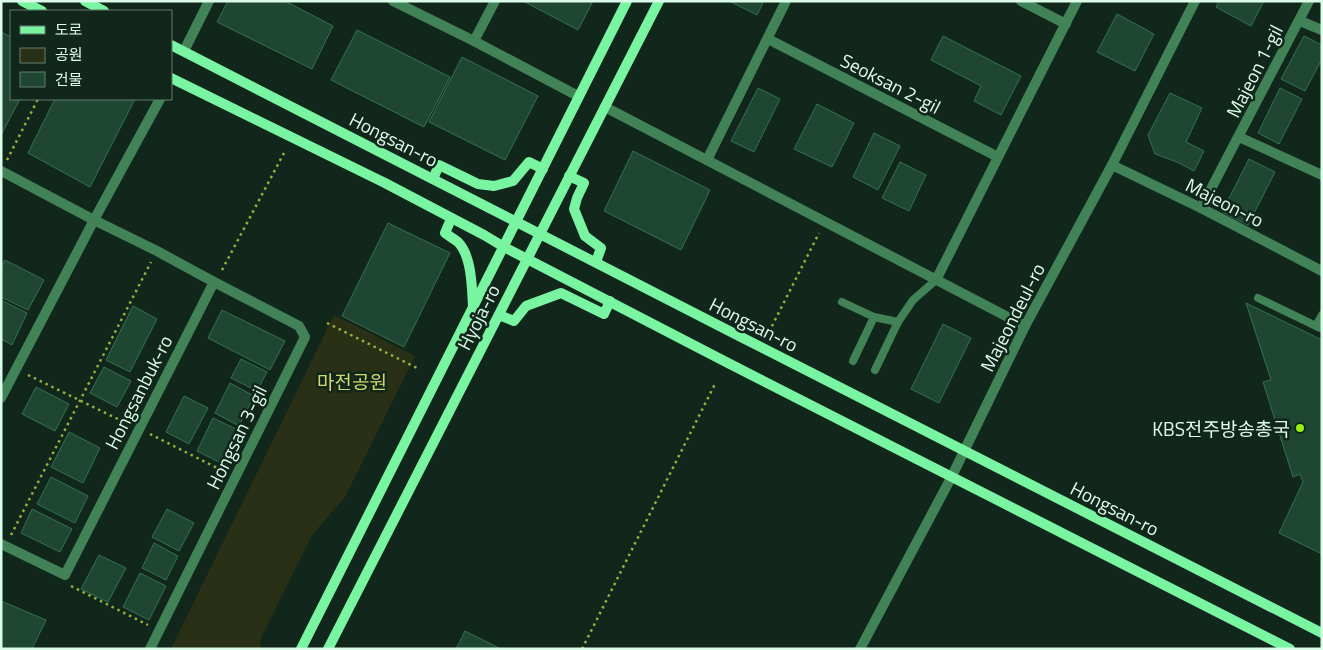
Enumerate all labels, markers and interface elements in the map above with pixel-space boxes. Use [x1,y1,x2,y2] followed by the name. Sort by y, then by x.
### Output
[10,10,172,100] legend
[55,18,83,41] text: 도로
[1218,19,1290,123] street label: Majeon 1-gil
[55,43,83,66] text: 공원
[836,45,946,121] street label: Seoksan 2-gil
[55,68,83,91] text: 건물
[345,104,443,174] street label: Hongsan-ro
[1181,170,1269,234] street label: Majeon-ro
[972,258,1052,376] street label: Majeondeul-ro
[449,279,507,355] street label: Hyoja-ro
[705,289,803,359] street label: Hongsan-ro
[97,330,179,454] street label: Hongsanbuk-ro
[317,367,387,396] park label: 마전공원
[198,380,274,494] street label: Hongsan 3-gil
[1152,414,1290,443] place label: KBS전주방송총국
[1294,422,1306,434] marker: KBS전주방송총국
[1066,473,1164,543] street label: Hongsan-ro

